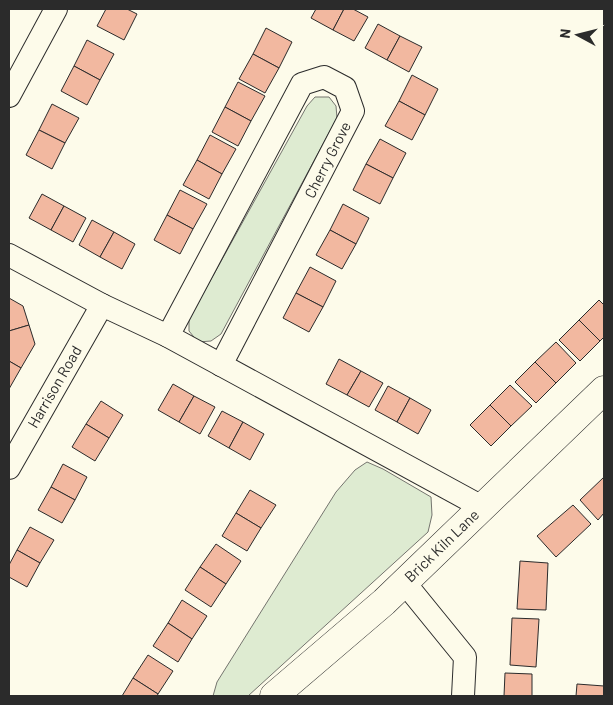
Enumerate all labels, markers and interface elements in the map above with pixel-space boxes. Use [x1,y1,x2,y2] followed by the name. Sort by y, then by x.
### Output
[553,10,603,60] north arrow
[556,28,574,39] text: N
[300,118,354,201] street label: Cherry Grove
[23,342,85,431] street label: Harrison Road
[400,505,482,585] street label: Brick Kiln Lane

